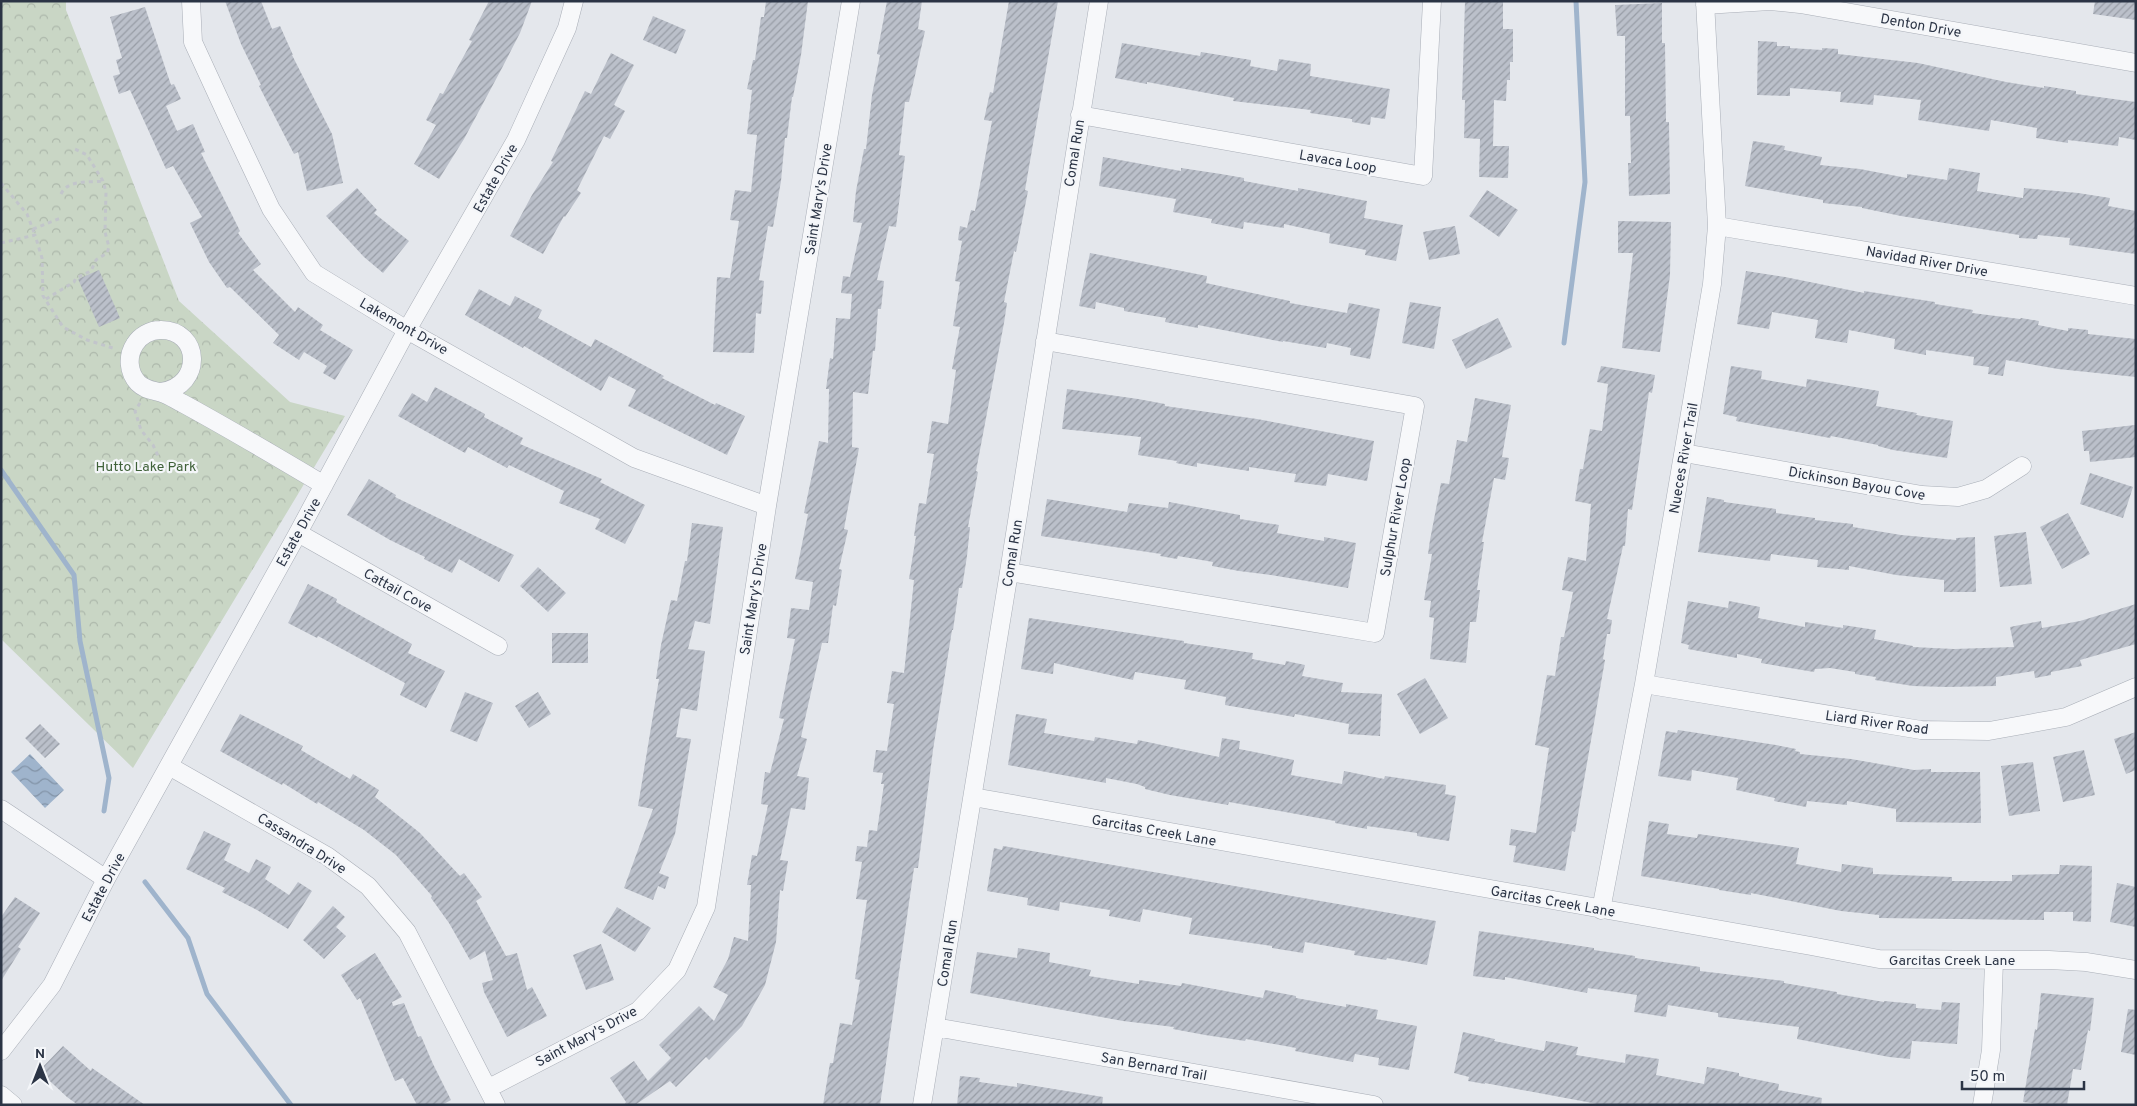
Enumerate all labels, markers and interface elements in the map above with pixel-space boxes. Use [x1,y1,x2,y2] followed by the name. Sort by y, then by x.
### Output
[1879,11,1963,42] street label: Denton Drive
[1062,118,1089,188] street label: Comal Run
[470,141,522,216] street label: Estate Drive
[802,142,837,256] street label: Saint Mary's Drive
[1298,147,1378,178] street label: Lavaca Loop
[1864,243,1989,282] street label: Navidad River Drive
[356,295,450,359] street label: Lakemont Drive
[1666,401,1703,515] street label: Nueces River Trail
[1378,456,1415,578] street label: Sulphur River Loop
[96,459,196,476] park label: Hutto Lake Park
[1787,464,1927,505] street label: Dickinson Bayou Cove
[273,495,325,570] street label: Estate Drive
[1000,518,1027,588] street label: Comal Run
[737,542,772,656] street label: Saint Mary's Drive
[360,565,435,617] street label: Cattail Cove
[1824,708,1929,739] street label: Liard River Road
[253,810,349,878] street label: Cassandra Drive
[1090,812,1217,851] street label: Garcitas Creek Lane
[79,850,130,925] street label: Estate Drive
[1489,883,1616,922] street label: Garcitas Creek Lane
[935,918,962,988] street label: Comal Run
[1889,953,2015,970] street label: Garcitas Creek Lane
[533,1003,641,1071] street label: Saint Mary's Drive
[15,1041,65,1091] north arrow
[35,1046,45,1063] text: N
[1099,1050,1208,1085] street label: San Bernard Trail
[1962,1058,2084,1090] scale bar
[1970,1068,2005,1087] text: 50 m

